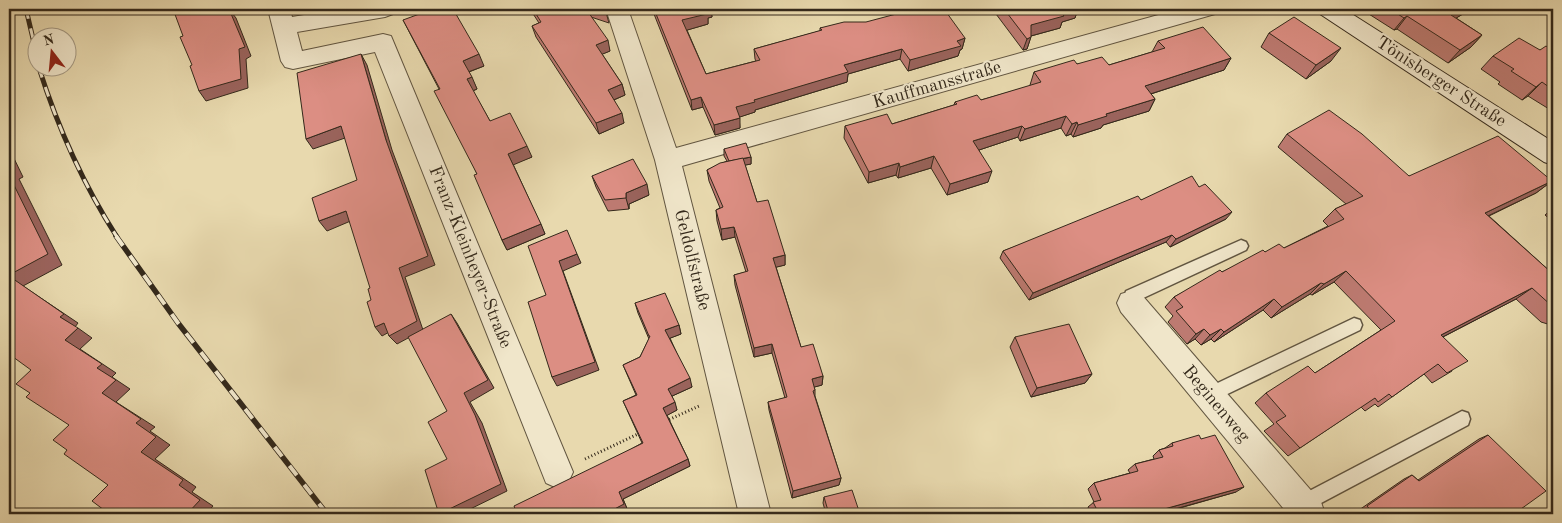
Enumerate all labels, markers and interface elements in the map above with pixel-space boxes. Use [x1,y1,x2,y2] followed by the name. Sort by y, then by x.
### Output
[28,28,78,78] north arrow
[42,32,56,49] text: N
[1373,33,1509,131] street label: Tönisberger Straße
[871,58,1003,112] street label: Kauffmansstraße
[425,163,515,351] street label: Franz-Kleinheyer-Straße
[671,208,713,312] street label: Geldolfstraße
[1179,362,1253,446] street label: Beginenweg

